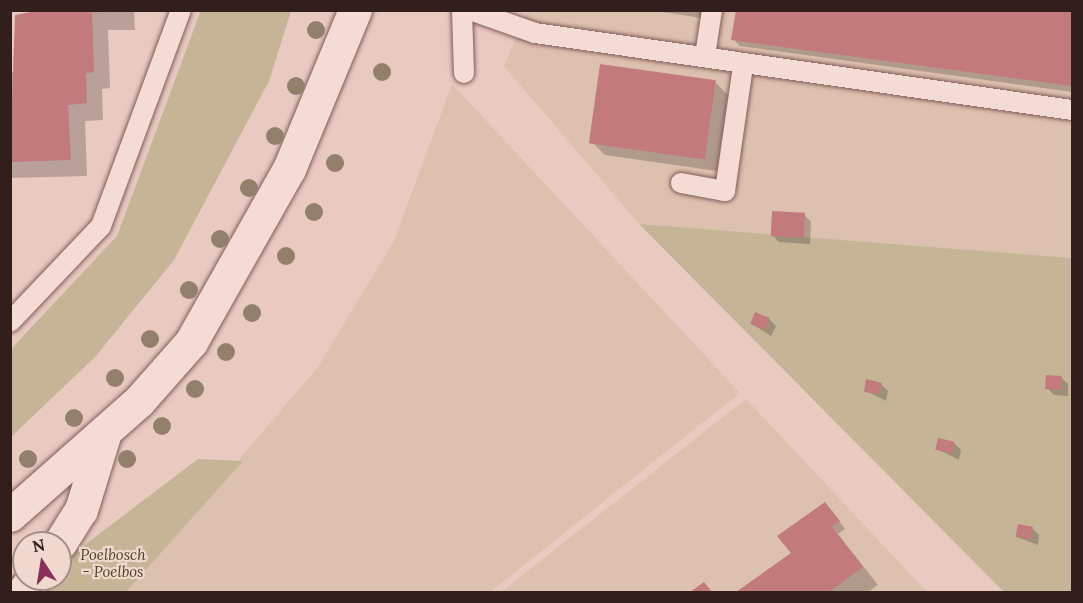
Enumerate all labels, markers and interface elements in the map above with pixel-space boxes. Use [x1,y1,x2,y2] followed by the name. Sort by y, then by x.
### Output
[12,531,72,591] north arrow
[31,534,47,556] text: N
[80,545,146,580] park label: Poelbosch - Poelbos

